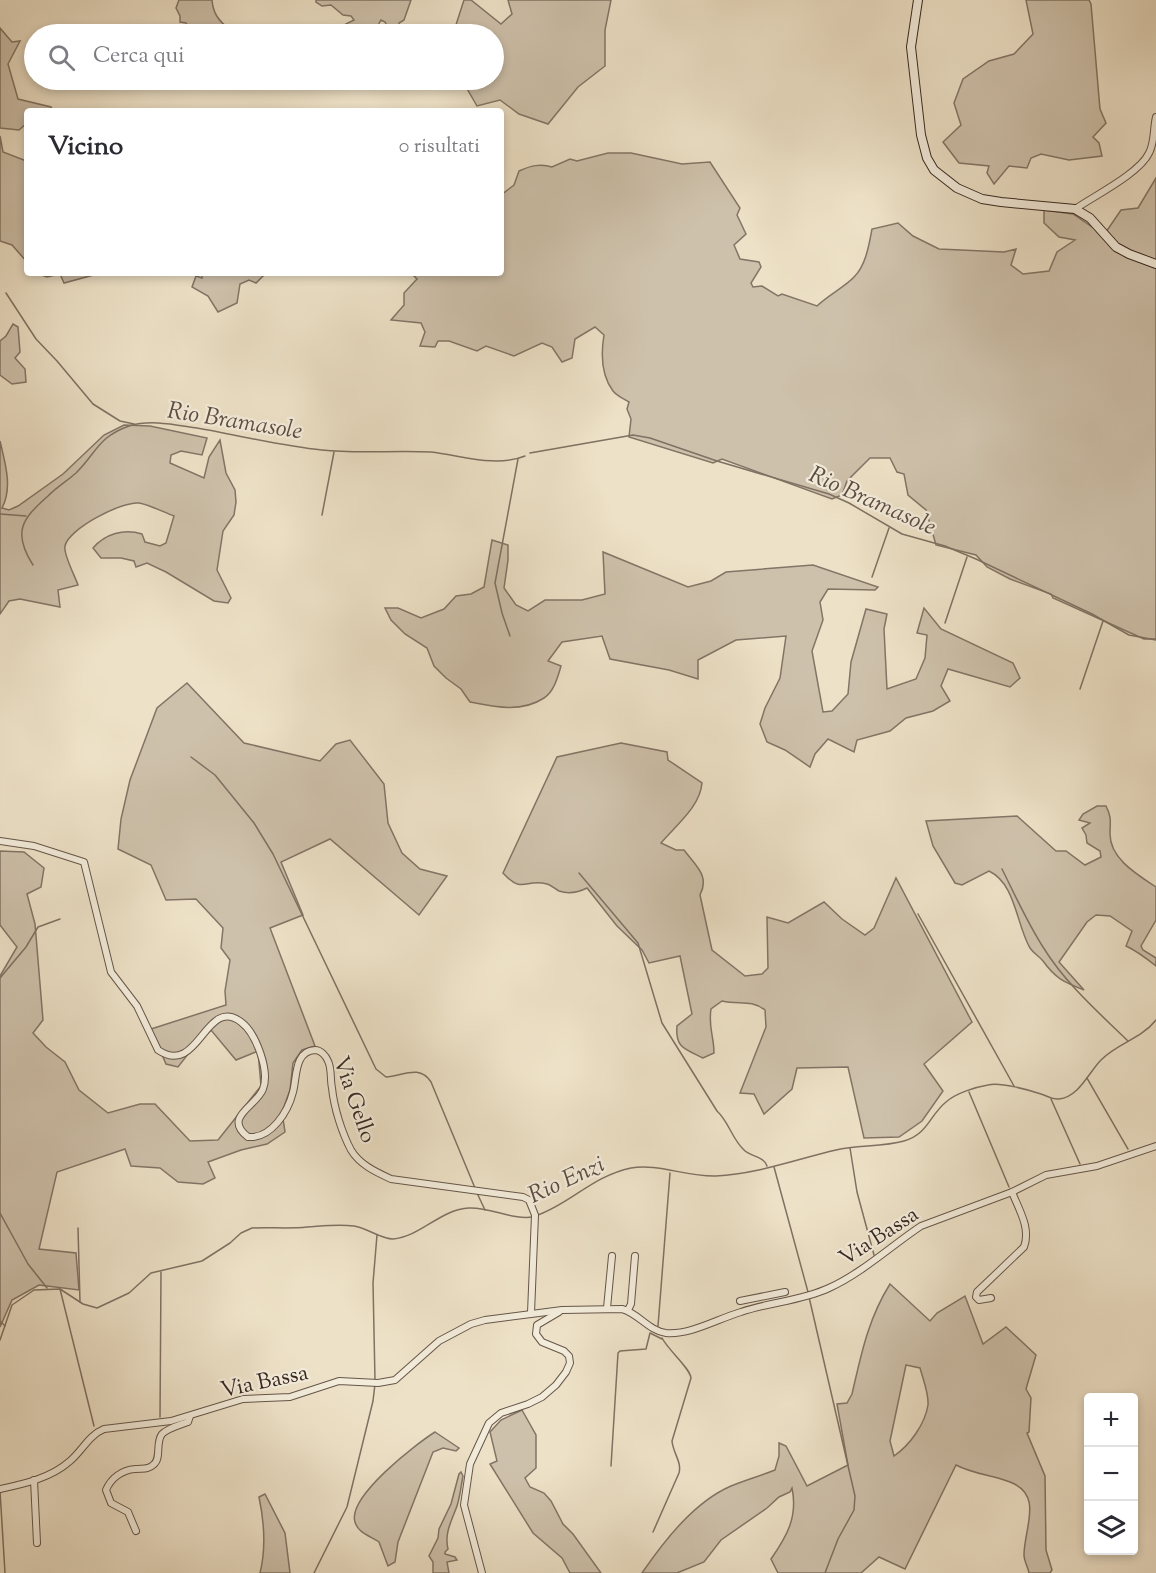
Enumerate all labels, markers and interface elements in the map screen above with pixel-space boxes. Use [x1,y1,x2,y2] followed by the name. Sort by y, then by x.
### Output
[24,24,504,90] search box
[45,41,78,74] icon: search
[93,41,184,73] text: Cerca qui
[48,129,123,166] text: Vicino
[399,133,480,162] text: 0 risultati
[165,395,305,449] water label: Rio Bramasole
[803,459,941,545] water label: Rio Bramasole
[323,1052,383,1148] street label: Via Gello
[523,1148,611,1213] water label: Rio Enzi
[834,1200,926,1275] street label: Via Bassa
[218,1358,311,1408] street label: Via Bassa
[1084,1393,1138,1555] map controls
[1084,1393,1138,1447] button: +
[1084,1447,1138,1501] button: −
[1084,1501,1138,1555] button: layers

